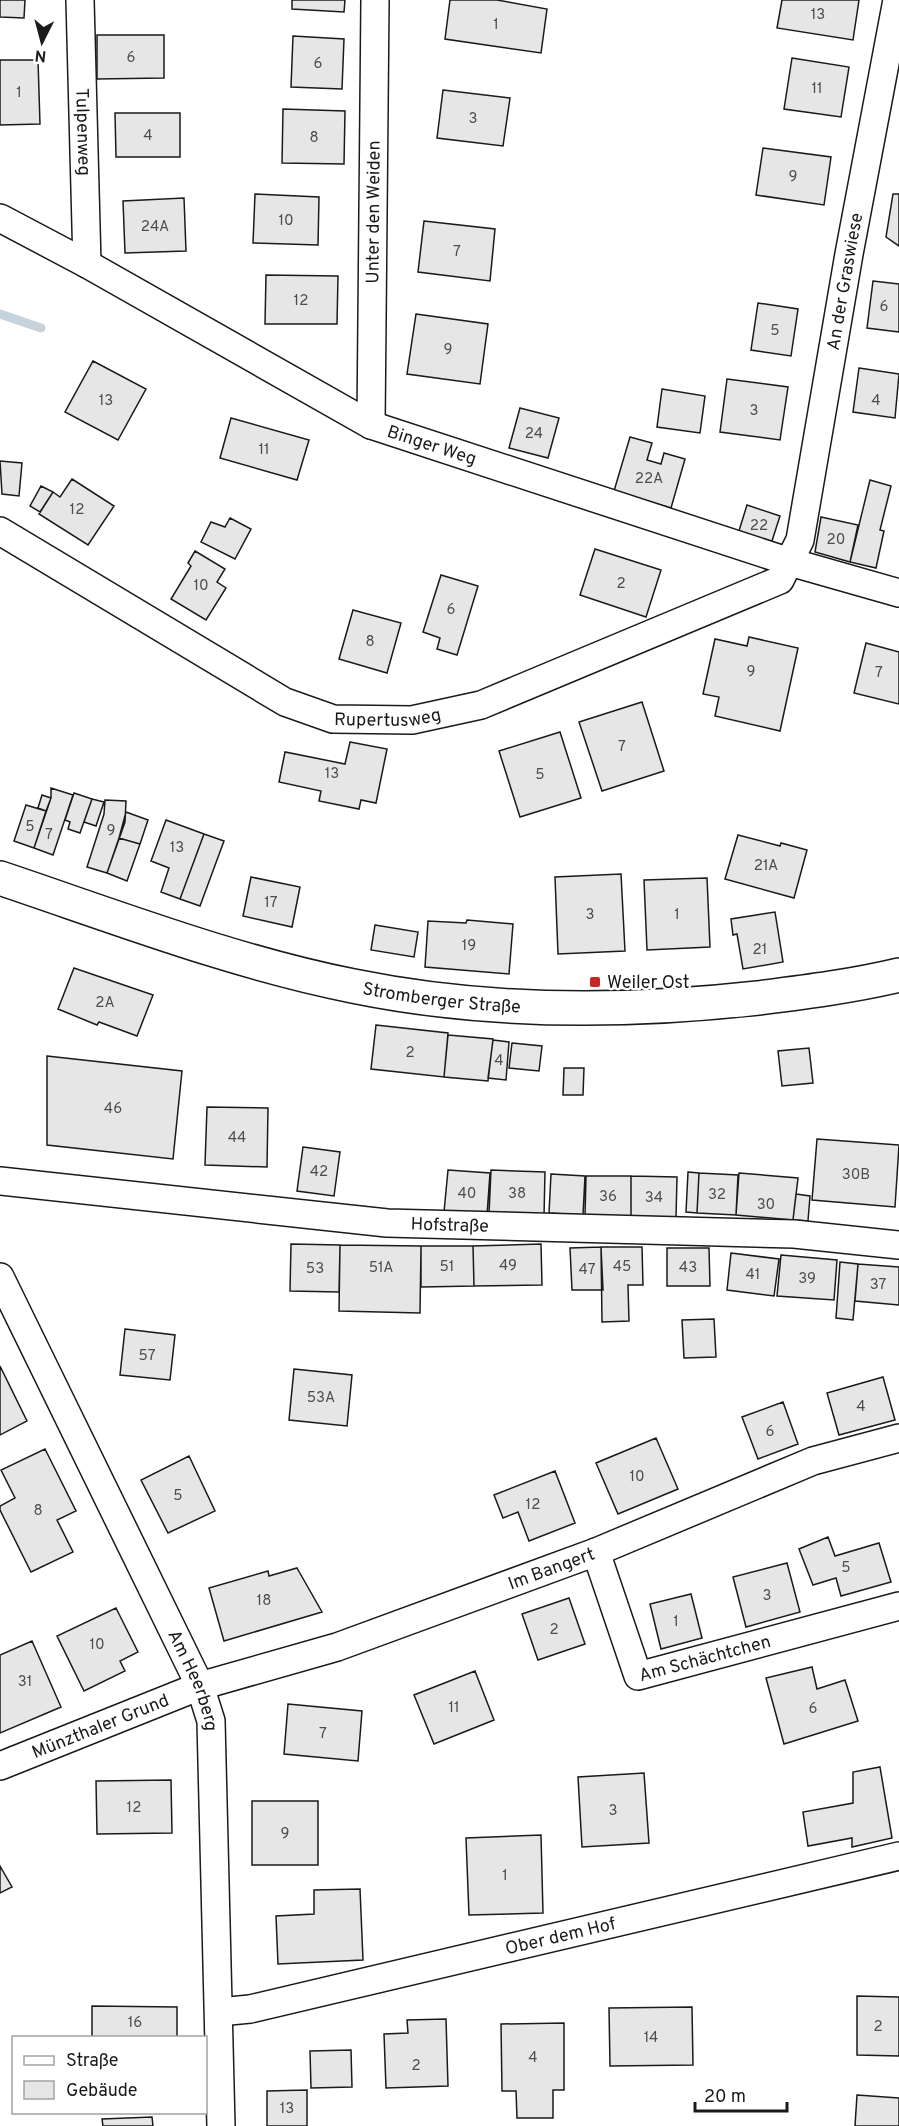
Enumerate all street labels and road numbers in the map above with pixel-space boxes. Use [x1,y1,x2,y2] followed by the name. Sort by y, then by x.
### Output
[69,88,95,176] street label: Tulpenweg
[362,140,387,284] street label: Unter den Weiden
[823,211,870,352] street label: An der Graswiese
[384,421,479,472] street label: Binger Weg
[334,704,443,733] street label: Rupertusweg
[360,978,521,1020] street label: Stromberger Straße
[410,1214,489,1239] street label: Hofstraße
[505,1543,598,1596] street label: Im Bangert
[161,1626,221,1731] street label: Am Heerberg
[637,1631,774,1688] street label: Am Schächtchen
[29,1690,173,1765] street label: Münzthaler Grund
[503,1913,618,1961] street label: Ober dem Hof

